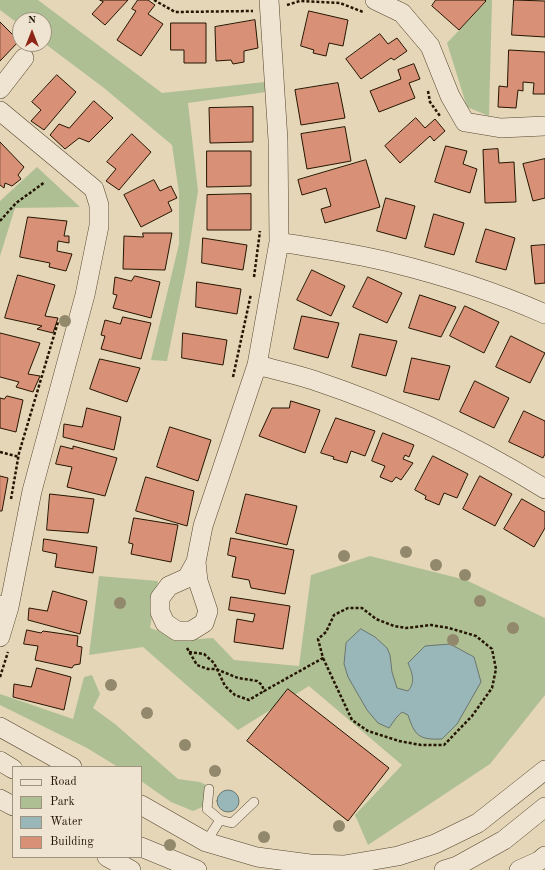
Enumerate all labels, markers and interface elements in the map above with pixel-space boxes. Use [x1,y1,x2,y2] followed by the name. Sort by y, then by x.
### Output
[12,12,52,52] north arrow
[28,15,36,26] text: N
[12,766,142,858] legend
[50,776,77,788] text: Road
[50,796,75,808] text: Park
[50,816,82,828] text: Water
[50,836,94,848] text: Building

